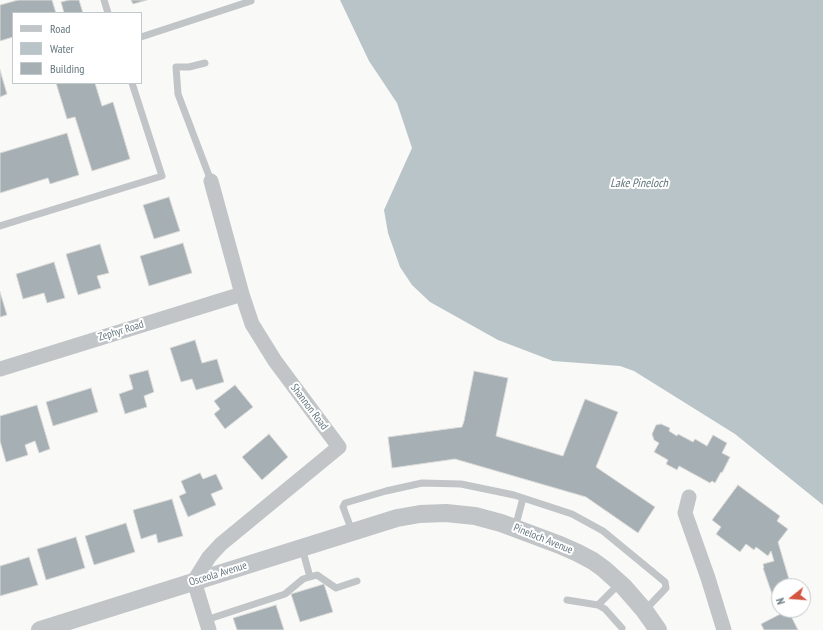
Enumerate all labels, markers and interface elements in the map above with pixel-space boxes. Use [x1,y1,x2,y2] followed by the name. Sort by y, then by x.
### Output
[12,12,142,84] legend
[50,21,70,36] text: Road
[50,41,74,56] text: Water
[50,61,85,76] text: Building
[610,177,668,191] water label: Lake Pineloch
[97,318,145,344] street label: Zephyr Road
[287,381,331,433] street label: Shannon Road
[511,521,575,557] street label: Pineloch Avenue
[187,559,249,589] street label: Osceola Avenue
[771,578,811,618] north arrow
[773,596,788,606] text: N

